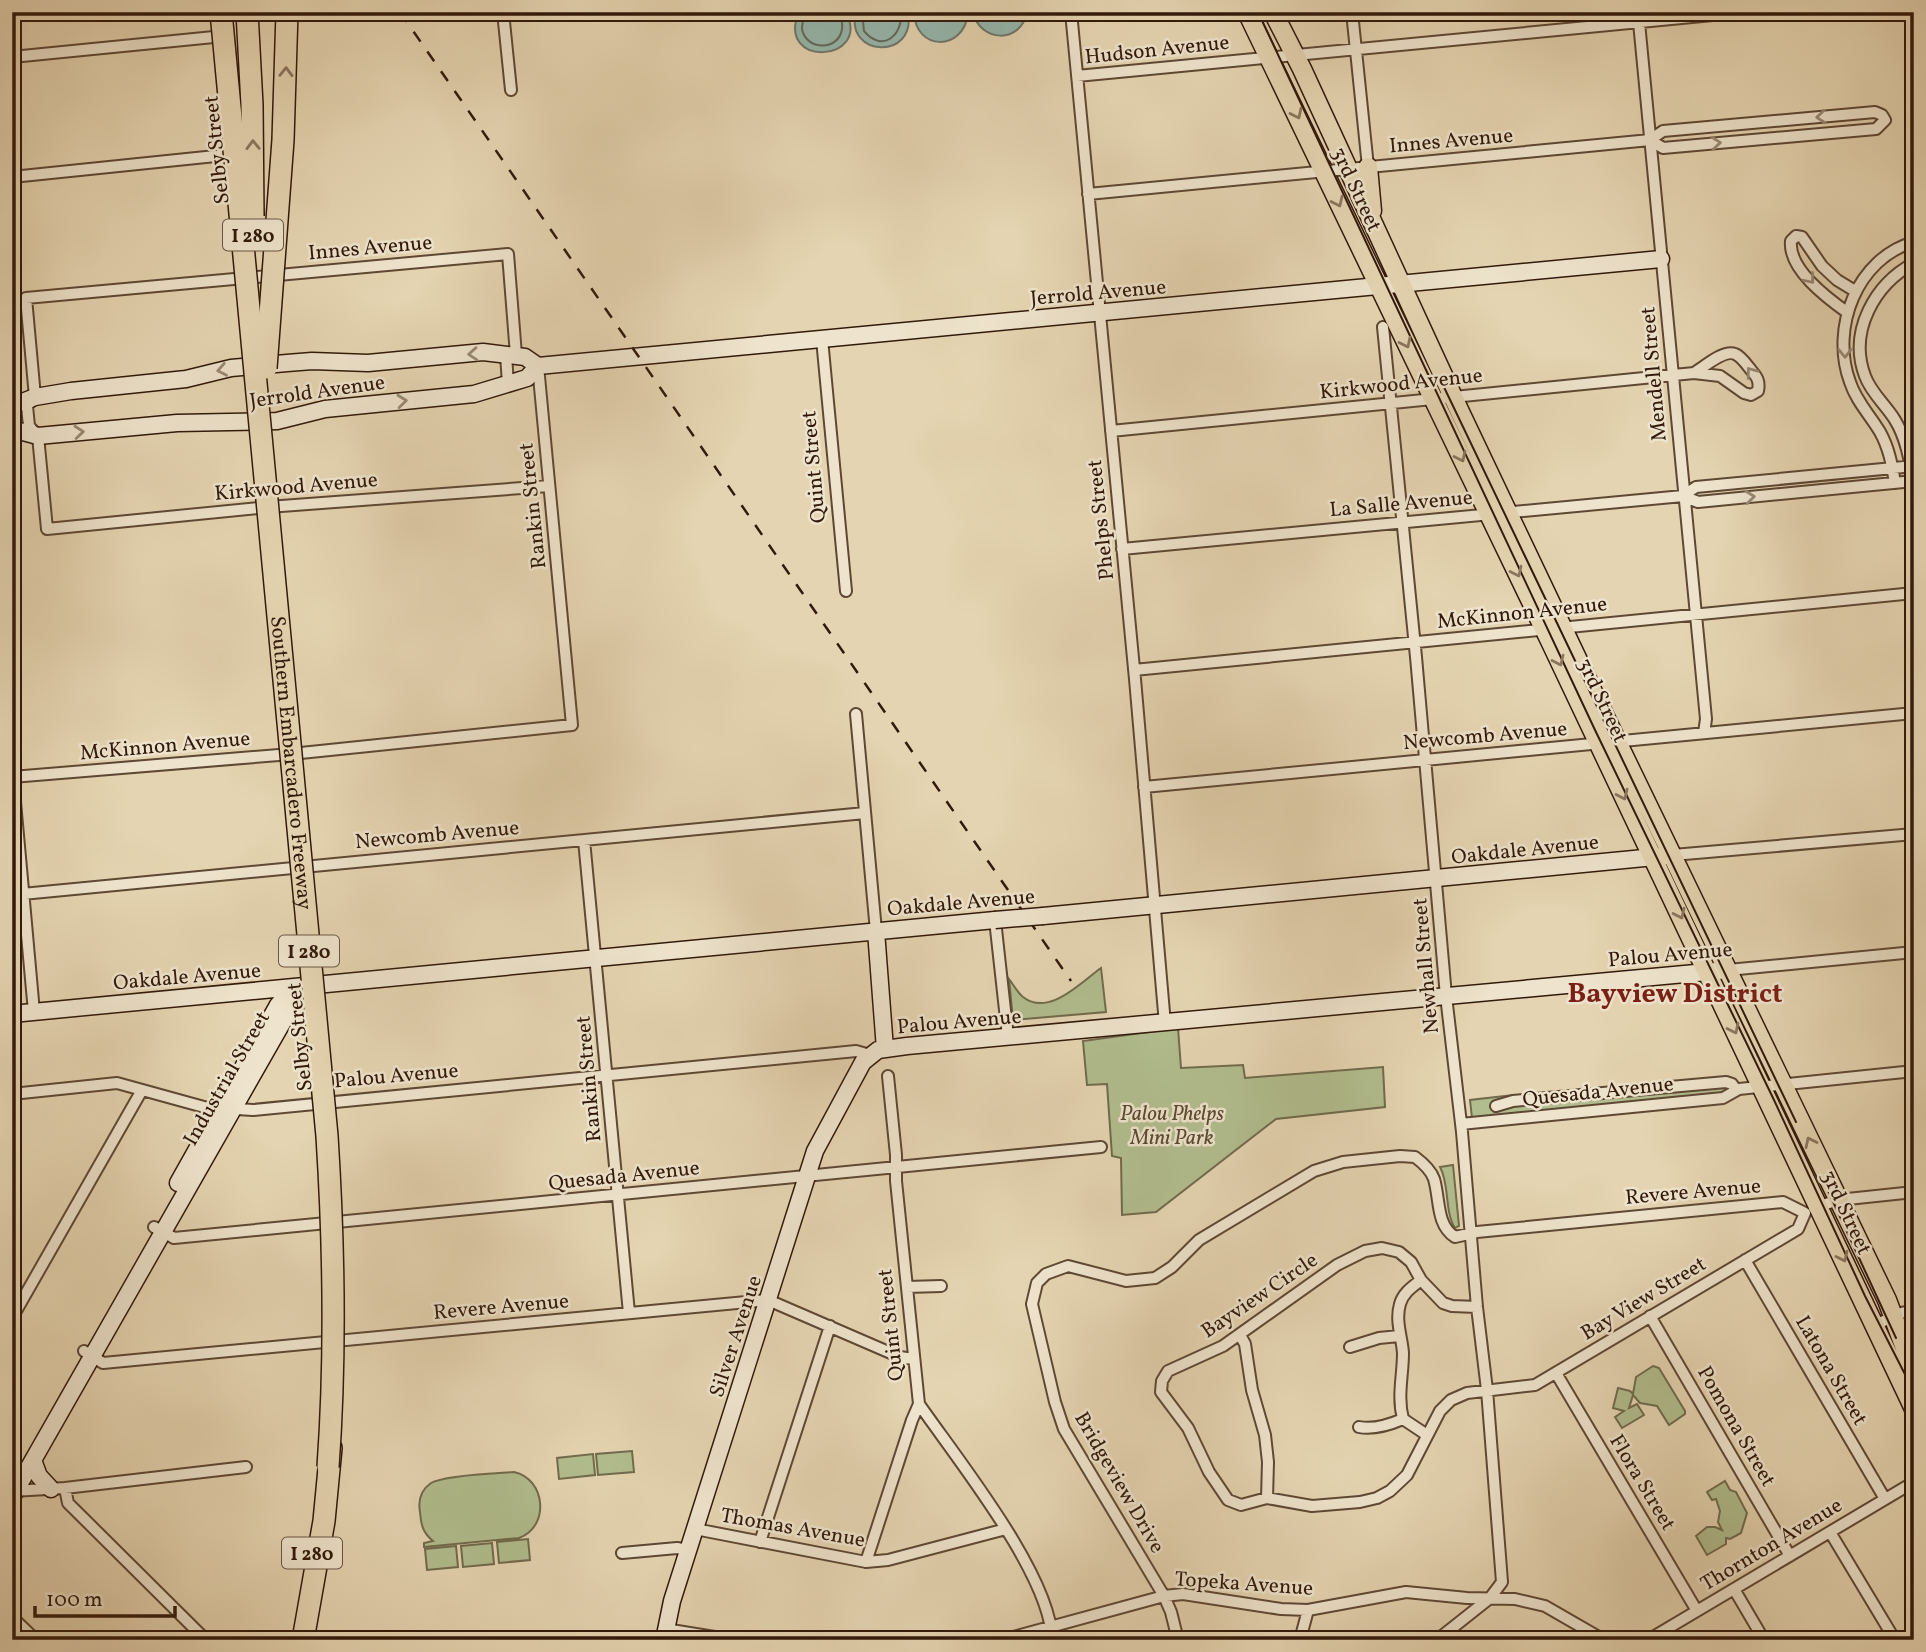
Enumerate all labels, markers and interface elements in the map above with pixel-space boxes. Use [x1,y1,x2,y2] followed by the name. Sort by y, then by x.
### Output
[1083,28,1231,72] street label: Hudson Avenue
[278,66,294,76] one-way arrow
[197,94,238,206] street label: Selby Street
[1289,107,1303,119] one-way arrow
[1815,109,1827,124] one-way arrow
[1388,122,1514,161] street label: Innes Avenue
[1711,136,1722,151] one-way arrow
[245,139,261,150] one-way arrow
[1323,142,1388,237] street label: 3rd Street
[1330,195,1344,207] one-way arrow
[223,219,283,250] road number: I 280
[307,229,433,268] street label: Innes Avenue
[1802,271,1814,284] one-way arrow
[1029,273,1167,314] street label: Jerrold Avenue
[1634,305,1675,442] street label: Mendell Street
[1397,335,1411,348] one-way arrow
[467,346,478,361] one-way arrow
[1837,348,1853,358] one-way arrow
[1318,361,1484,407] street label: Kirkwood Avenue
[216,362,228,377] one-way arrow
[1747,367,1760,379] one-way arrow
[248,369,387,416] street label: Jerrold Avenue
[397,394,408,409] one-way arrow
[795,409,834,524] street label: Quint Street
[74,425,85,440] one-way arrow
[512,441,555,570] street label: Rankin Street
[1453,450,1467,462] one-way arrow
[1081,458,1122,582] street label: Phelps Street
[213,466,379,509] street label: Kirkwood Avenue
[1328,484,1474,525] street label: La Salle Avenue
[1745,490,1756,505] one-way arrow
[1509,565,1523,577] one-way arrow
[1436,590,1609,637] street label: McKinnon Avenue
[262,615,319,912] street label: Southern Embarcadero Freeway
[1569,653,1634,748] street label: 3rd Street
[1551,654,1565,666] one-way arrow
[1402,715,1569,758] street label: Newcomb Avenue
[79,725,251,768] street label: McKinnon Avenue
[1615,788,1629,800] one-way arrow
[354,814,521,857] street label: Newcomb Avenue
[1450,828,1600,873] street label: Oakdale Avenue
[886,883,1036,924] street label: Oakdale Avenue
[1406,897,1447,1035] street label: Newhall Street
[1671,907,1685,920] one-way arrow
[279,936,339,967] road number: I 280
[1607,936,1734,975] street label: Palou Avenue
[112,957,262,998] street label: Oakdale Avenue
[1567,975,1783,1014] district label: Bayview District
[280,981,321,1093] street label: Selby Street
[896,1003,1023,1042] street label: Palou Avenue
[177,1006,278,1151] street label: Industrial Street
[570,1014,609,1143] street label: Rankin Street
[1726,1022,1740,1034] one-way arrow
[333,1057,460,1096] street label: Palou Avenue
[1521,1070,1675,1115] street label: Quesada Avenue
[1120,1100,1224,1153] park label: Palou Phelps Mini Park
[1804,1137,1818,1149] one-way arrow
[547,1154,701,1199] street label: Quesada Avenue
[1813,1165,1878,1260] street label: 3rd Street
[1624,1172,1762,1213] street label: Revere Avenue
[1196,1246,1324,1346] street label: Bayview Circle
[1576,1250,1712,1348] street label: Bay View Street
[1834,1250,1848,1262] one-way arrow
[871,1267,912,1382] street label: Quint Street
[703,1272,770,1401] street label: Silver Avenue
[432,1287,570,1328] street label: Revere Avenue
[1788,1310,1874,1431] street label: Latona Street
[1689,1361,1782,1492] street label: Pomona Street
[1066,1407,1171,1559] street label: Bridgeview Drive
[1602,1429,1682,1536] street label: Flora Street
[1695,1491,1848,1599] street label: Thornton Avenue
[718,1501,867,1555] street label: Thomas Avenue
[282,1538,342,1568] road number: I 280
[1174,1565,1314,1604] street label: Topeka Avenue
[35,1575,175,1619] scale bar
[46,1586,103,1615] text: 100 m

